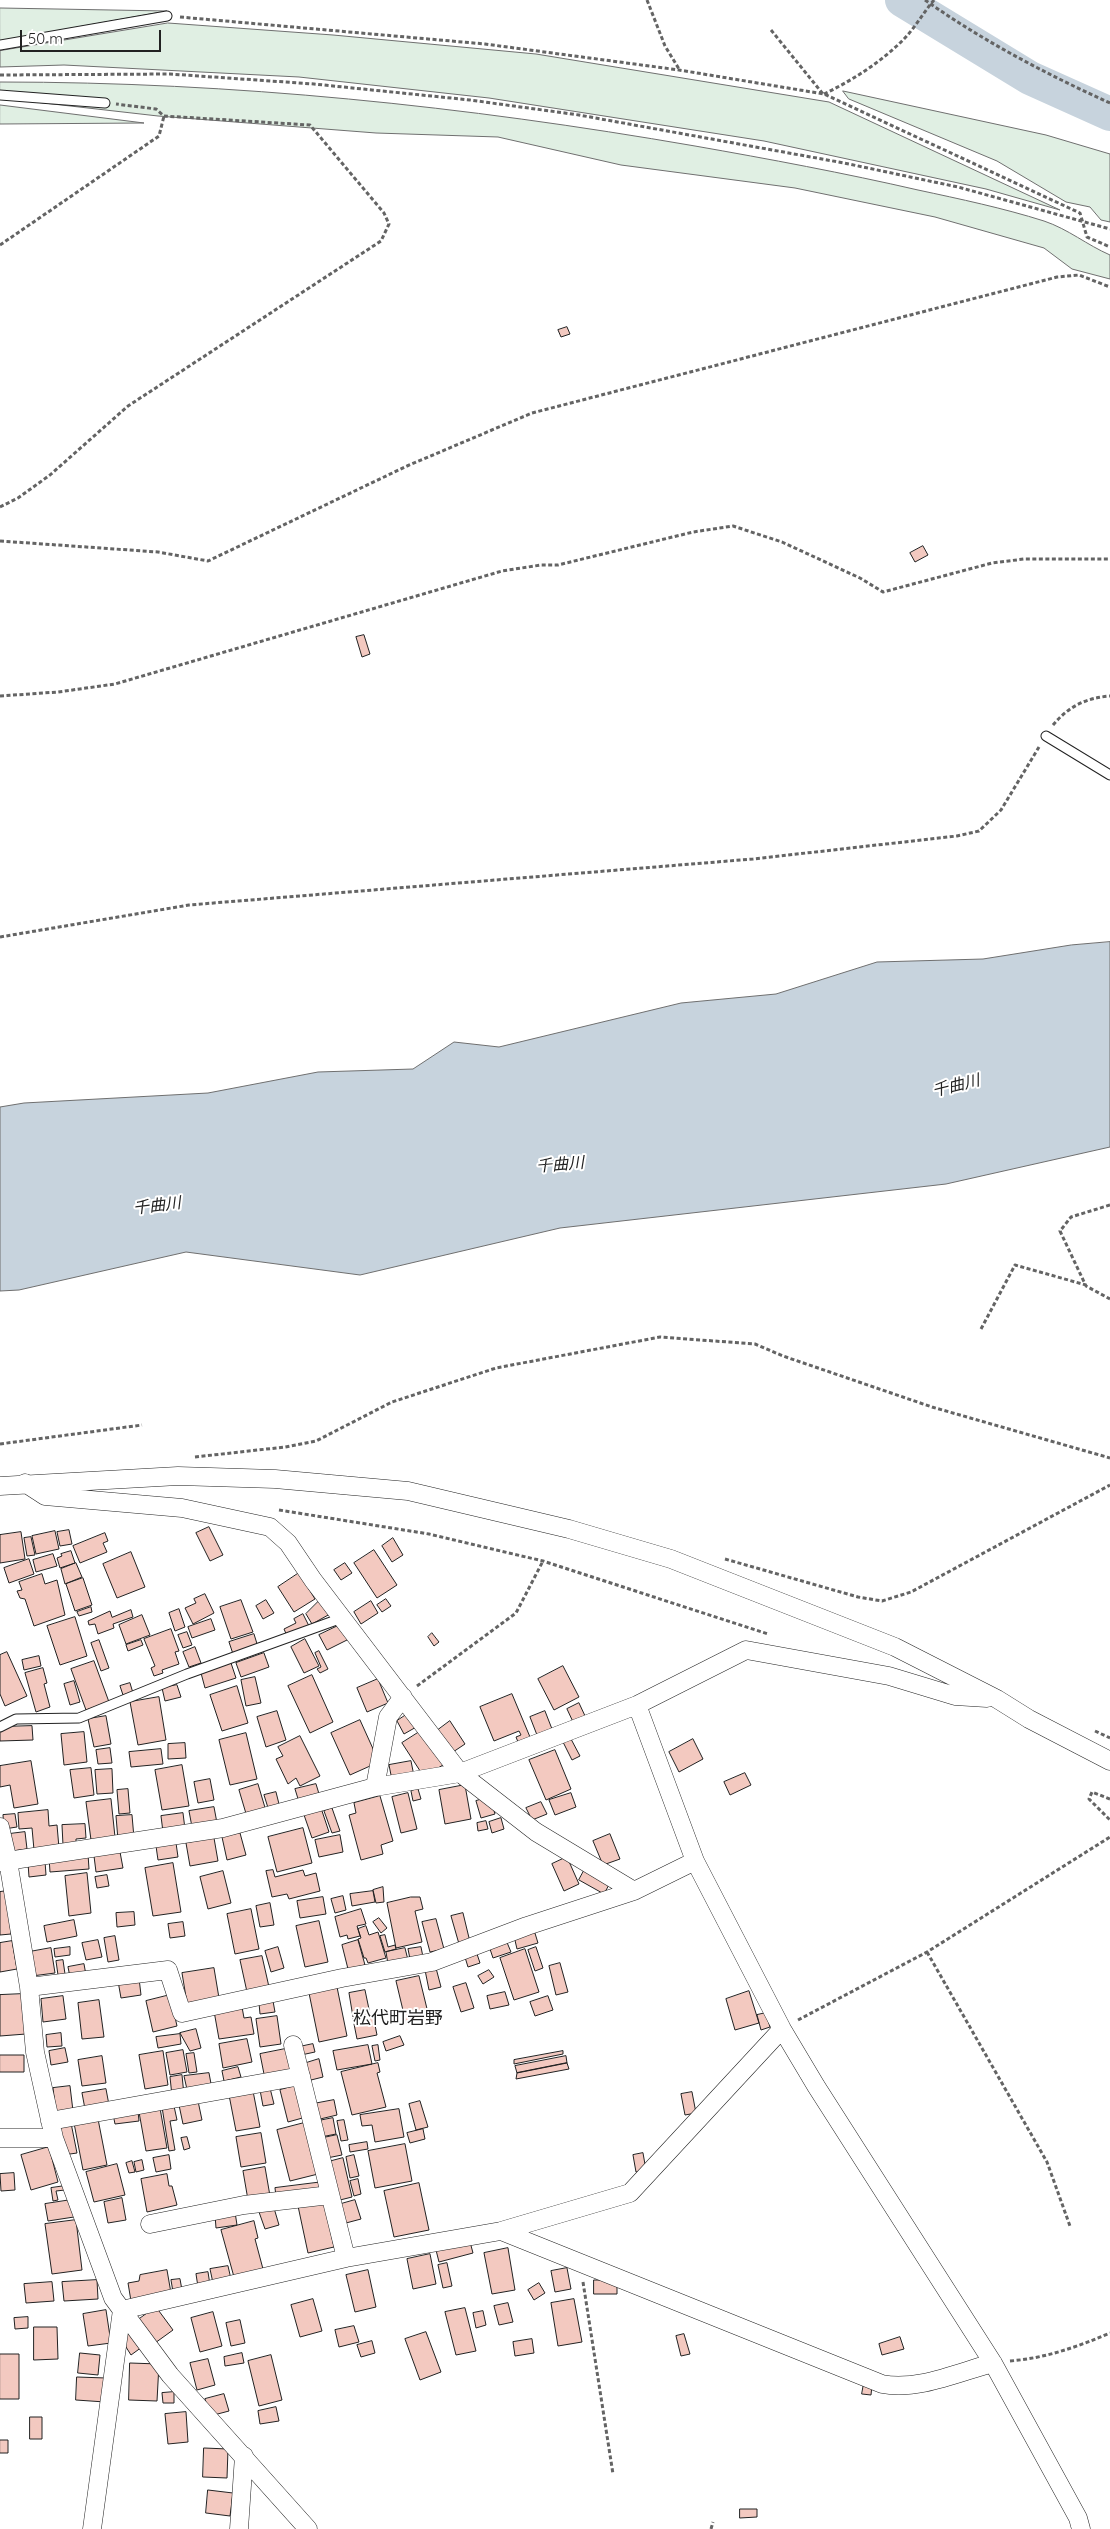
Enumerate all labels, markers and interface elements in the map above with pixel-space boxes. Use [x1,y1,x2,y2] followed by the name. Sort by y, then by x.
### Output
[22,20,164,52] scale bar
[28,29,63,48] text: 50 m
[930,1071,982,1101] water label: 千曲川
[535,1153,585,1177] water label: 千曲川
[132,1194,182,1218] water label: 千曲川
[353,2008,443,2030] district label: 松代町岩野

